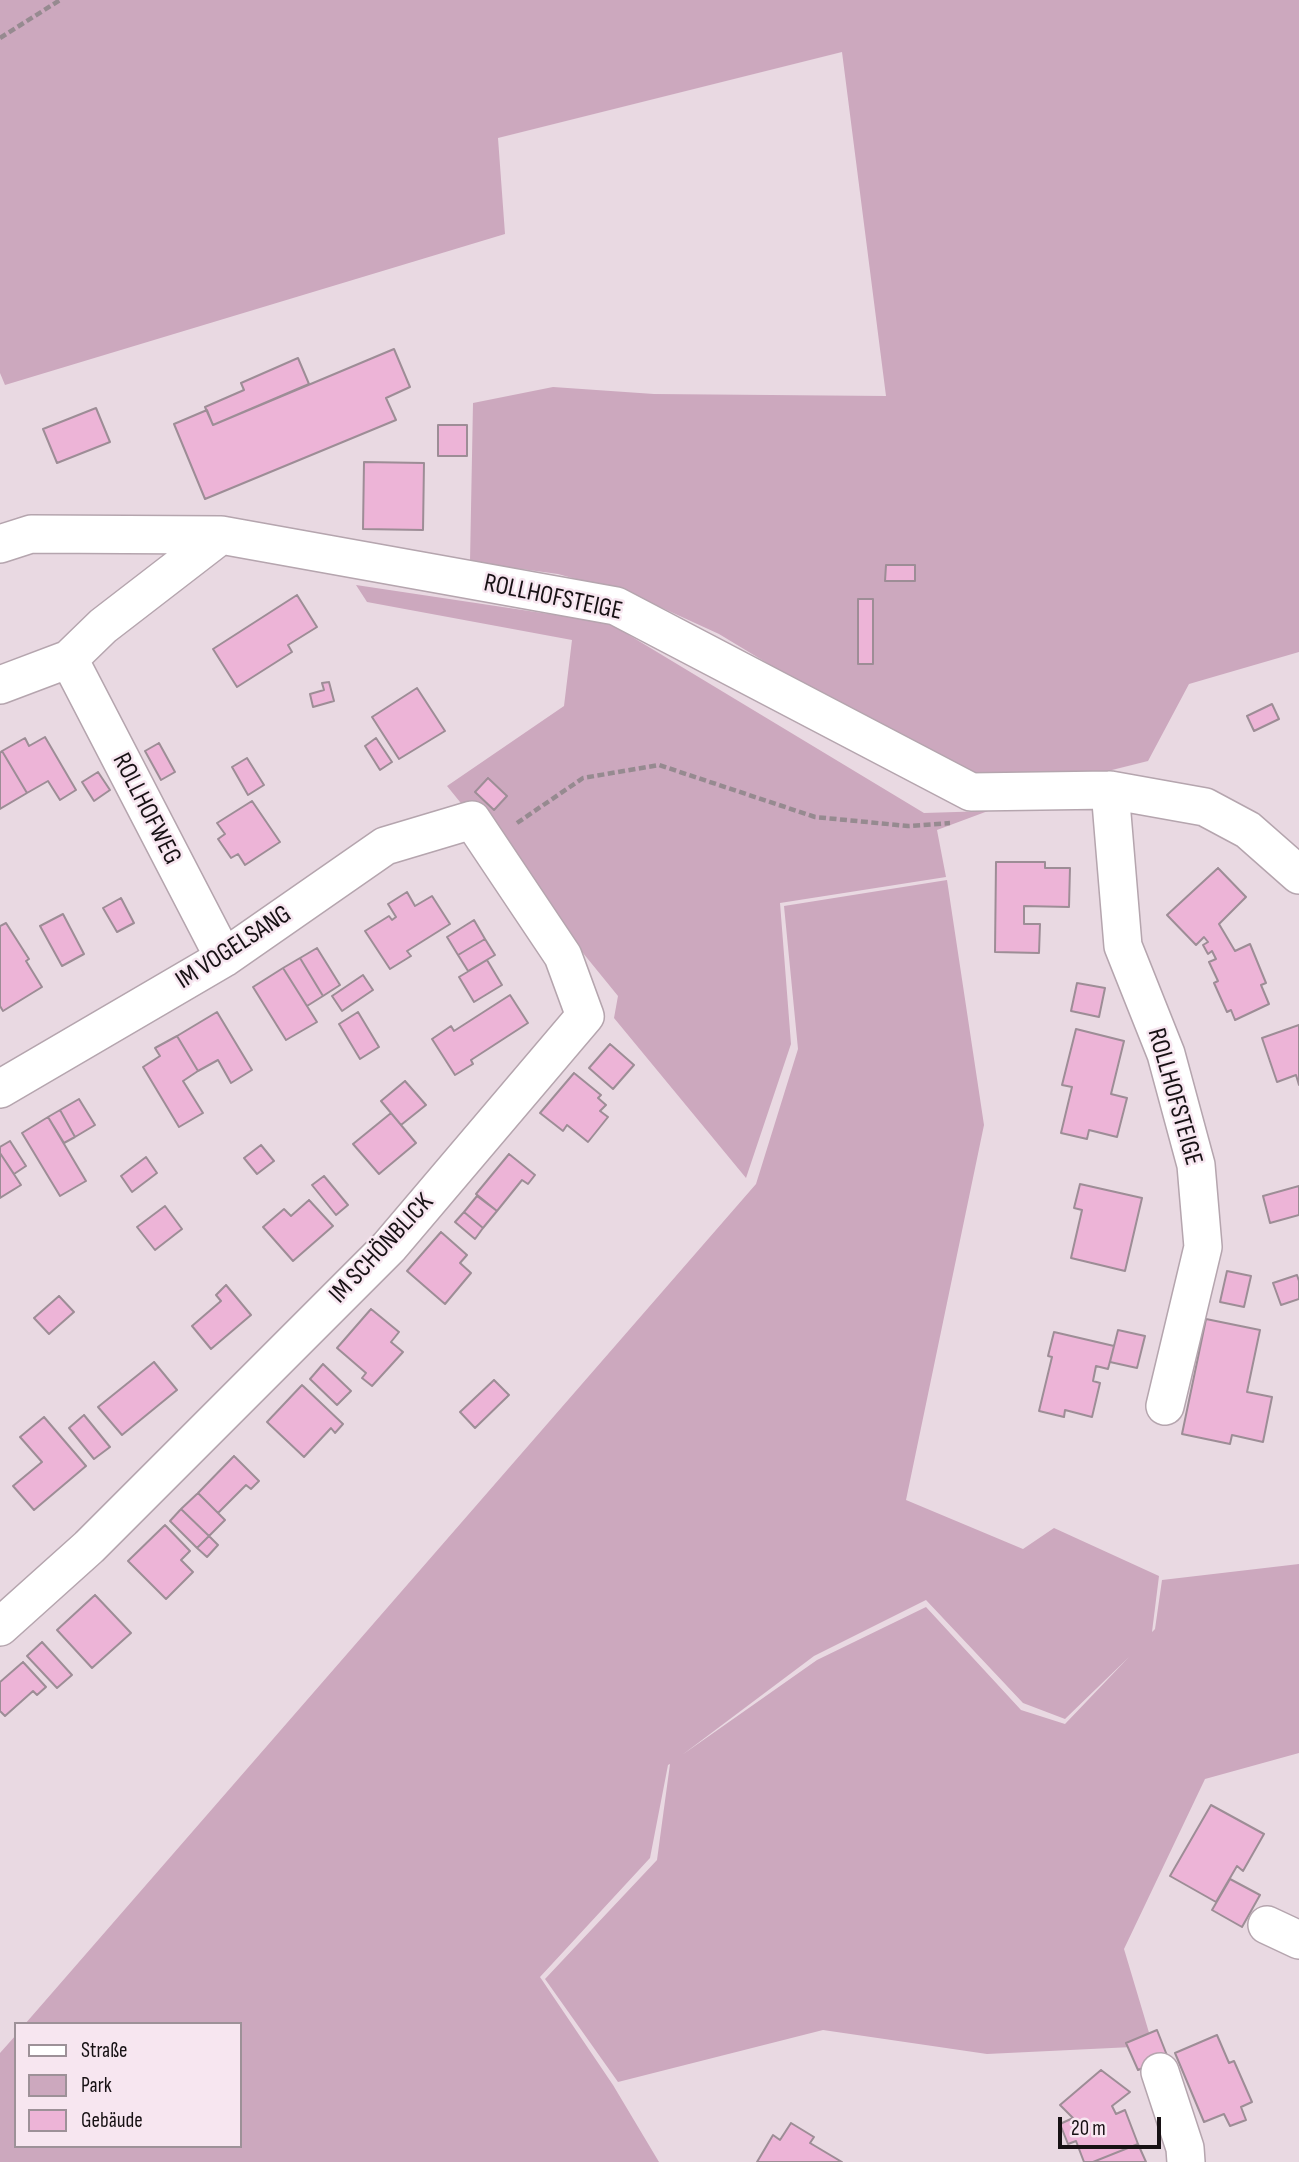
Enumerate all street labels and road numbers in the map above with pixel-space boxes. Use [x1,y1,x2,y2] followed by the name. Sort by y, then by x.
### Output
[481,568,625,628] street label: ROLLHOFSTEIGE
[105,748,187,870] street label: ROLLHOFWEG
[171,899,297,997] street label: IM VOGELSANG
[1140,1025,1208,1169] street label: ROLLHOFSTEIGE
[323,1188,441,1310] street label: IM SCHÖNBLICK

